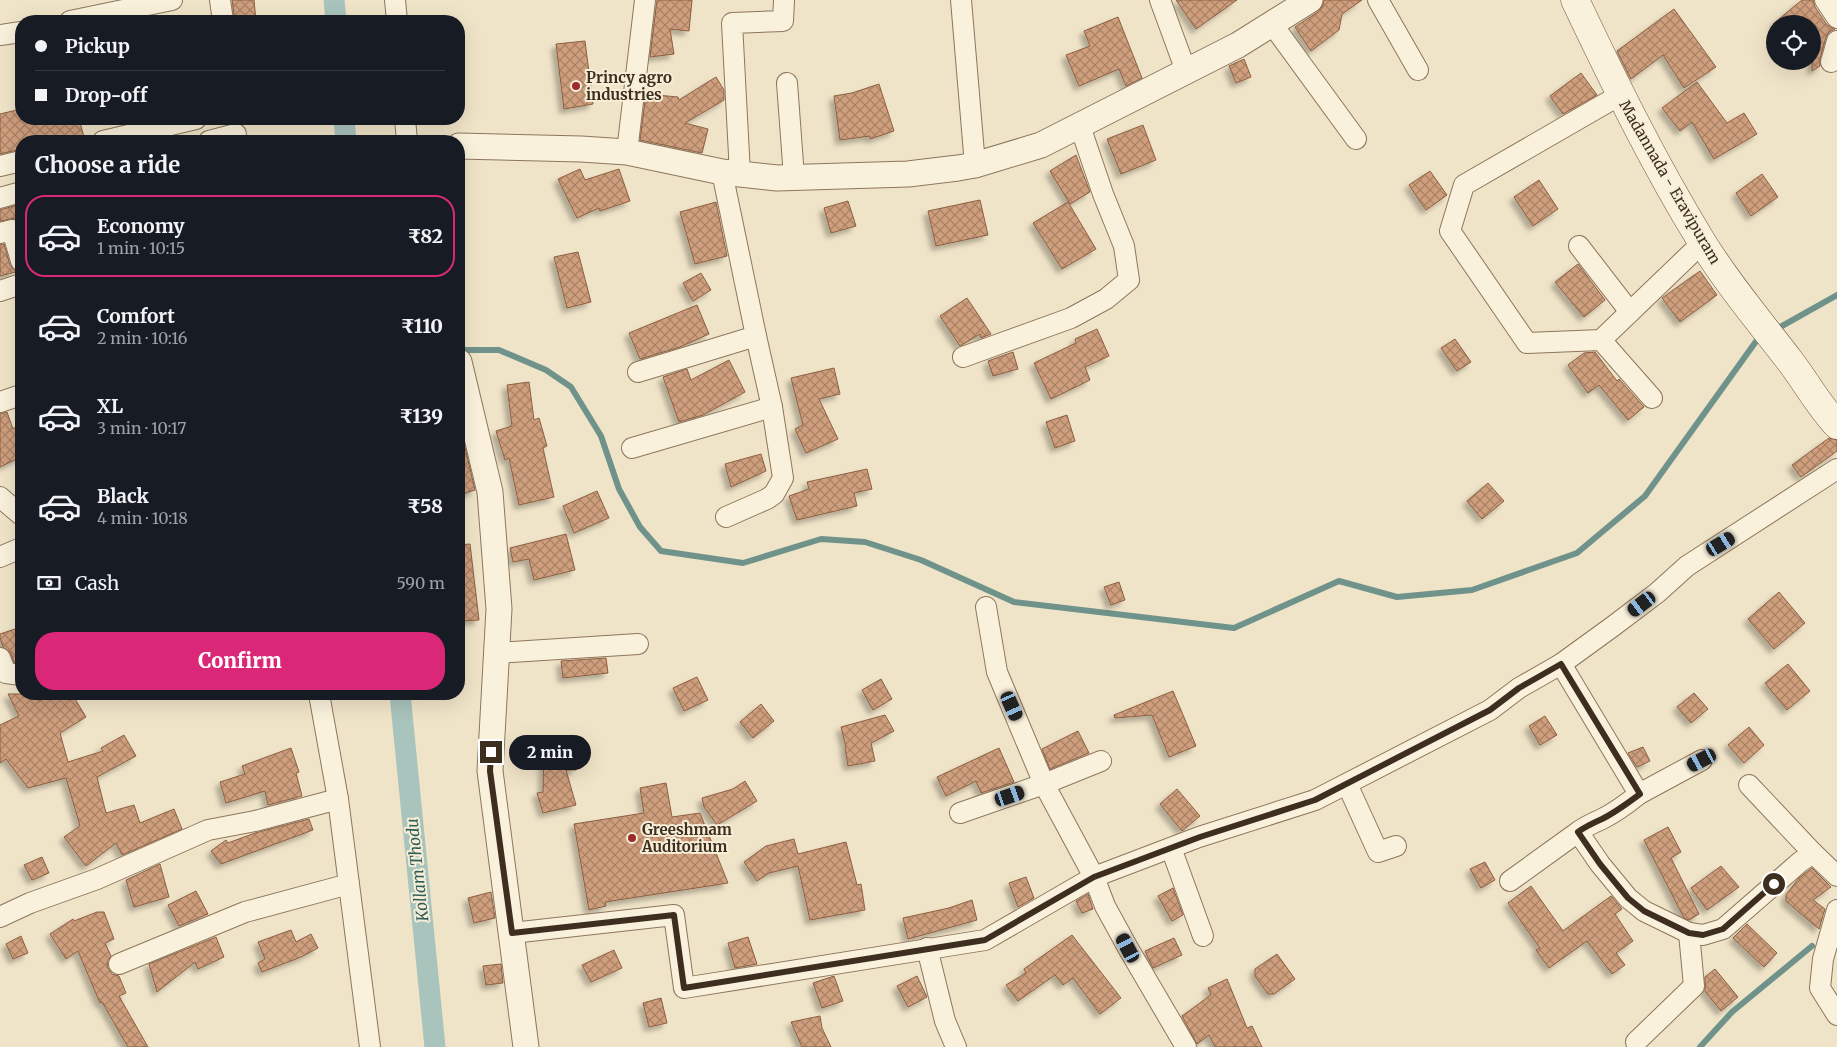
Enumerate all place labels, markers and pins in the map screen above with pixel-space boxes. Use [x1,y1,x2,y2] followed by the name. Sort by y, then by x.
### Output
[586,68,672,104] place label: Princy agro industries
[570,80,582,92] marker: Princy agro industries
[641,820,732,856] place label: Greeshmam Auditorium
[626,832,638,844] marker: Greeshmam Auditorium

